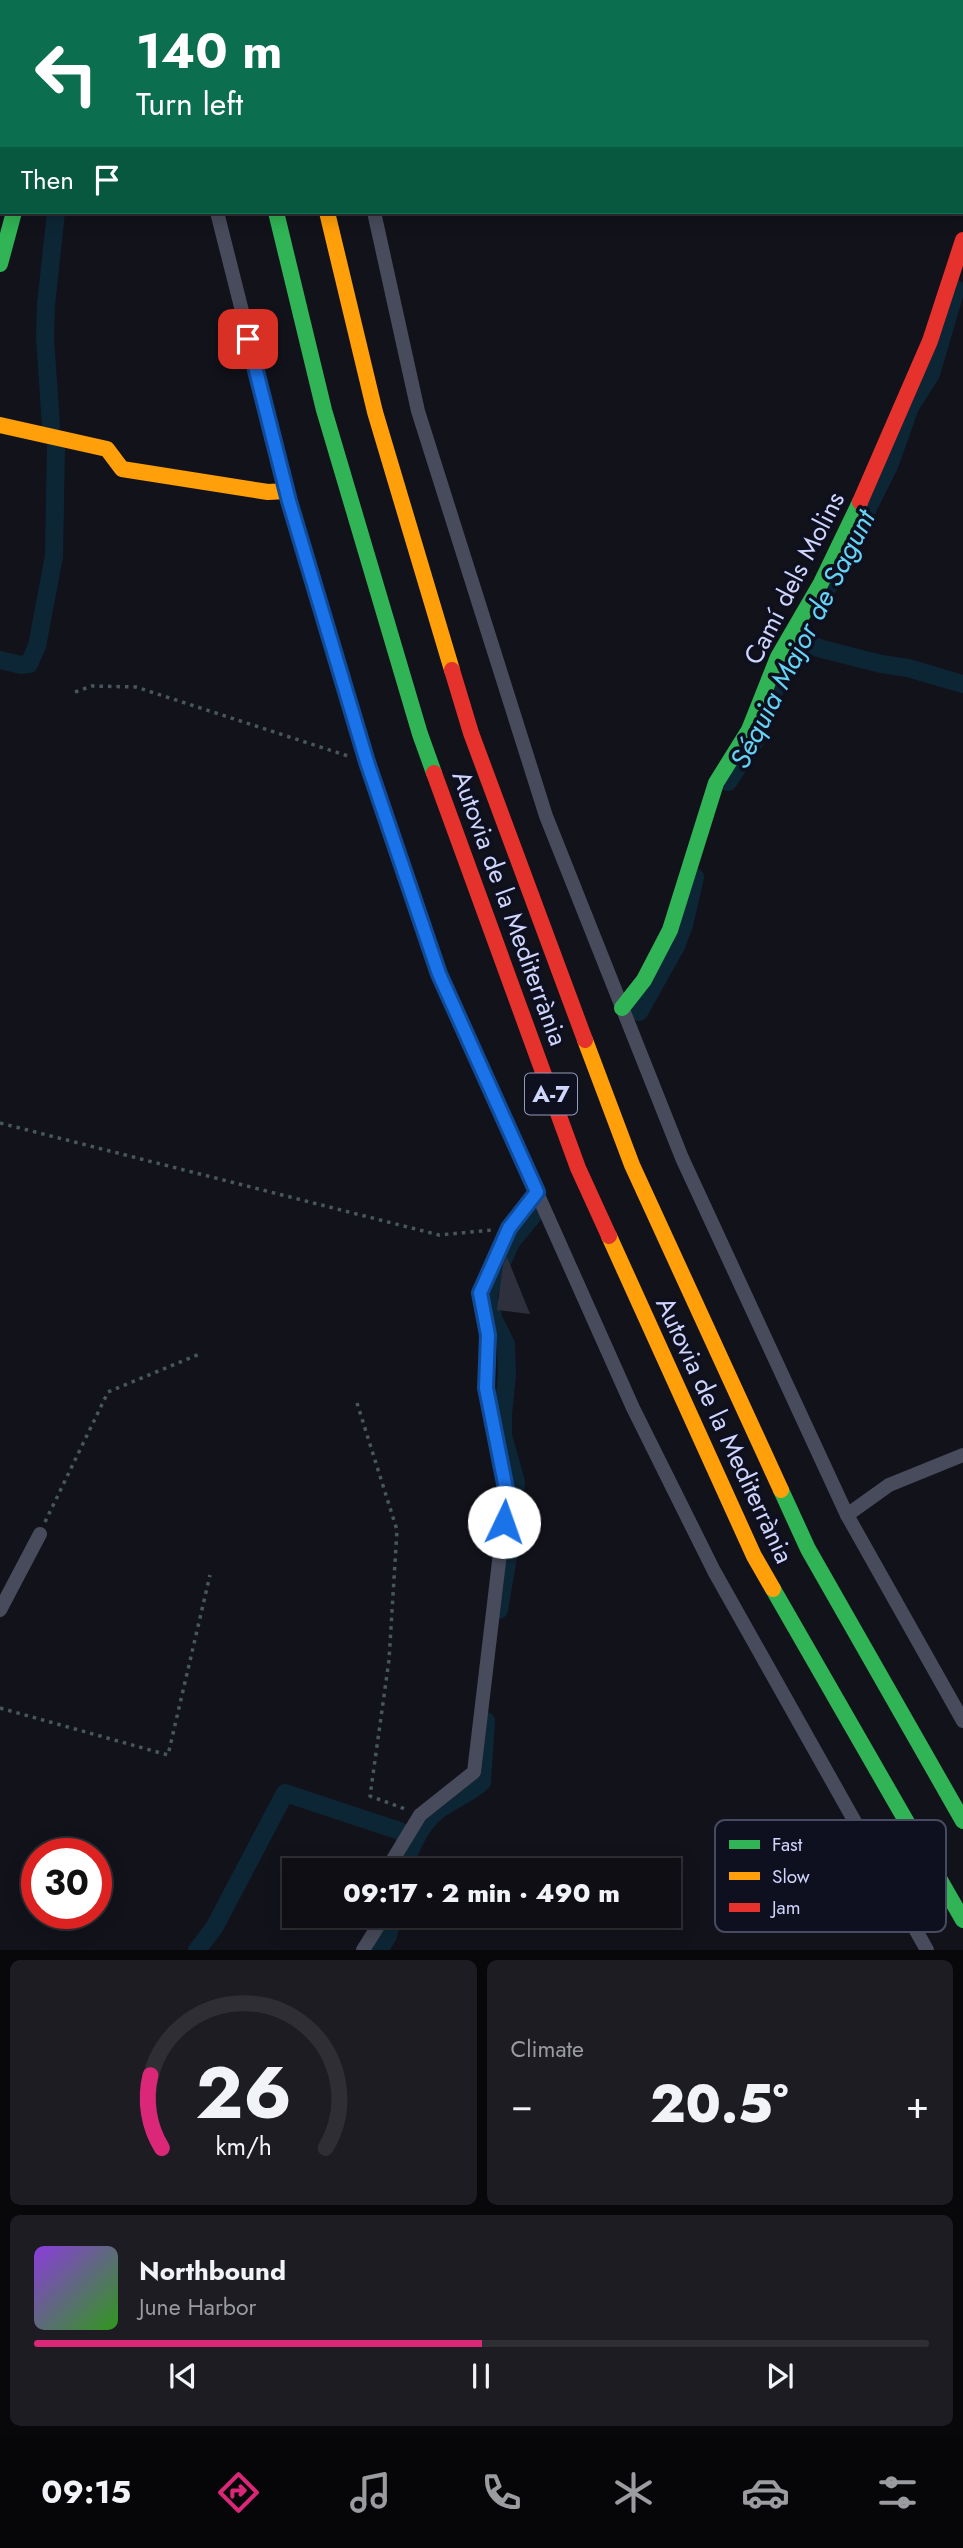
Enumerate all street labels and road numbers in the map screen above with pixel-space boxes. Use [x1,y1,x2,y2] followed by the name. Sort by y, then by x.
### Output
[734,485,854,671] street label: Camí dels Molins
[443,765,577,1051] street label: Autovia de la Mediterrània
[525,1074,577,1114] road number: A-7
[646,1290,804,1570] street label: Autovia de la Mediterrània

